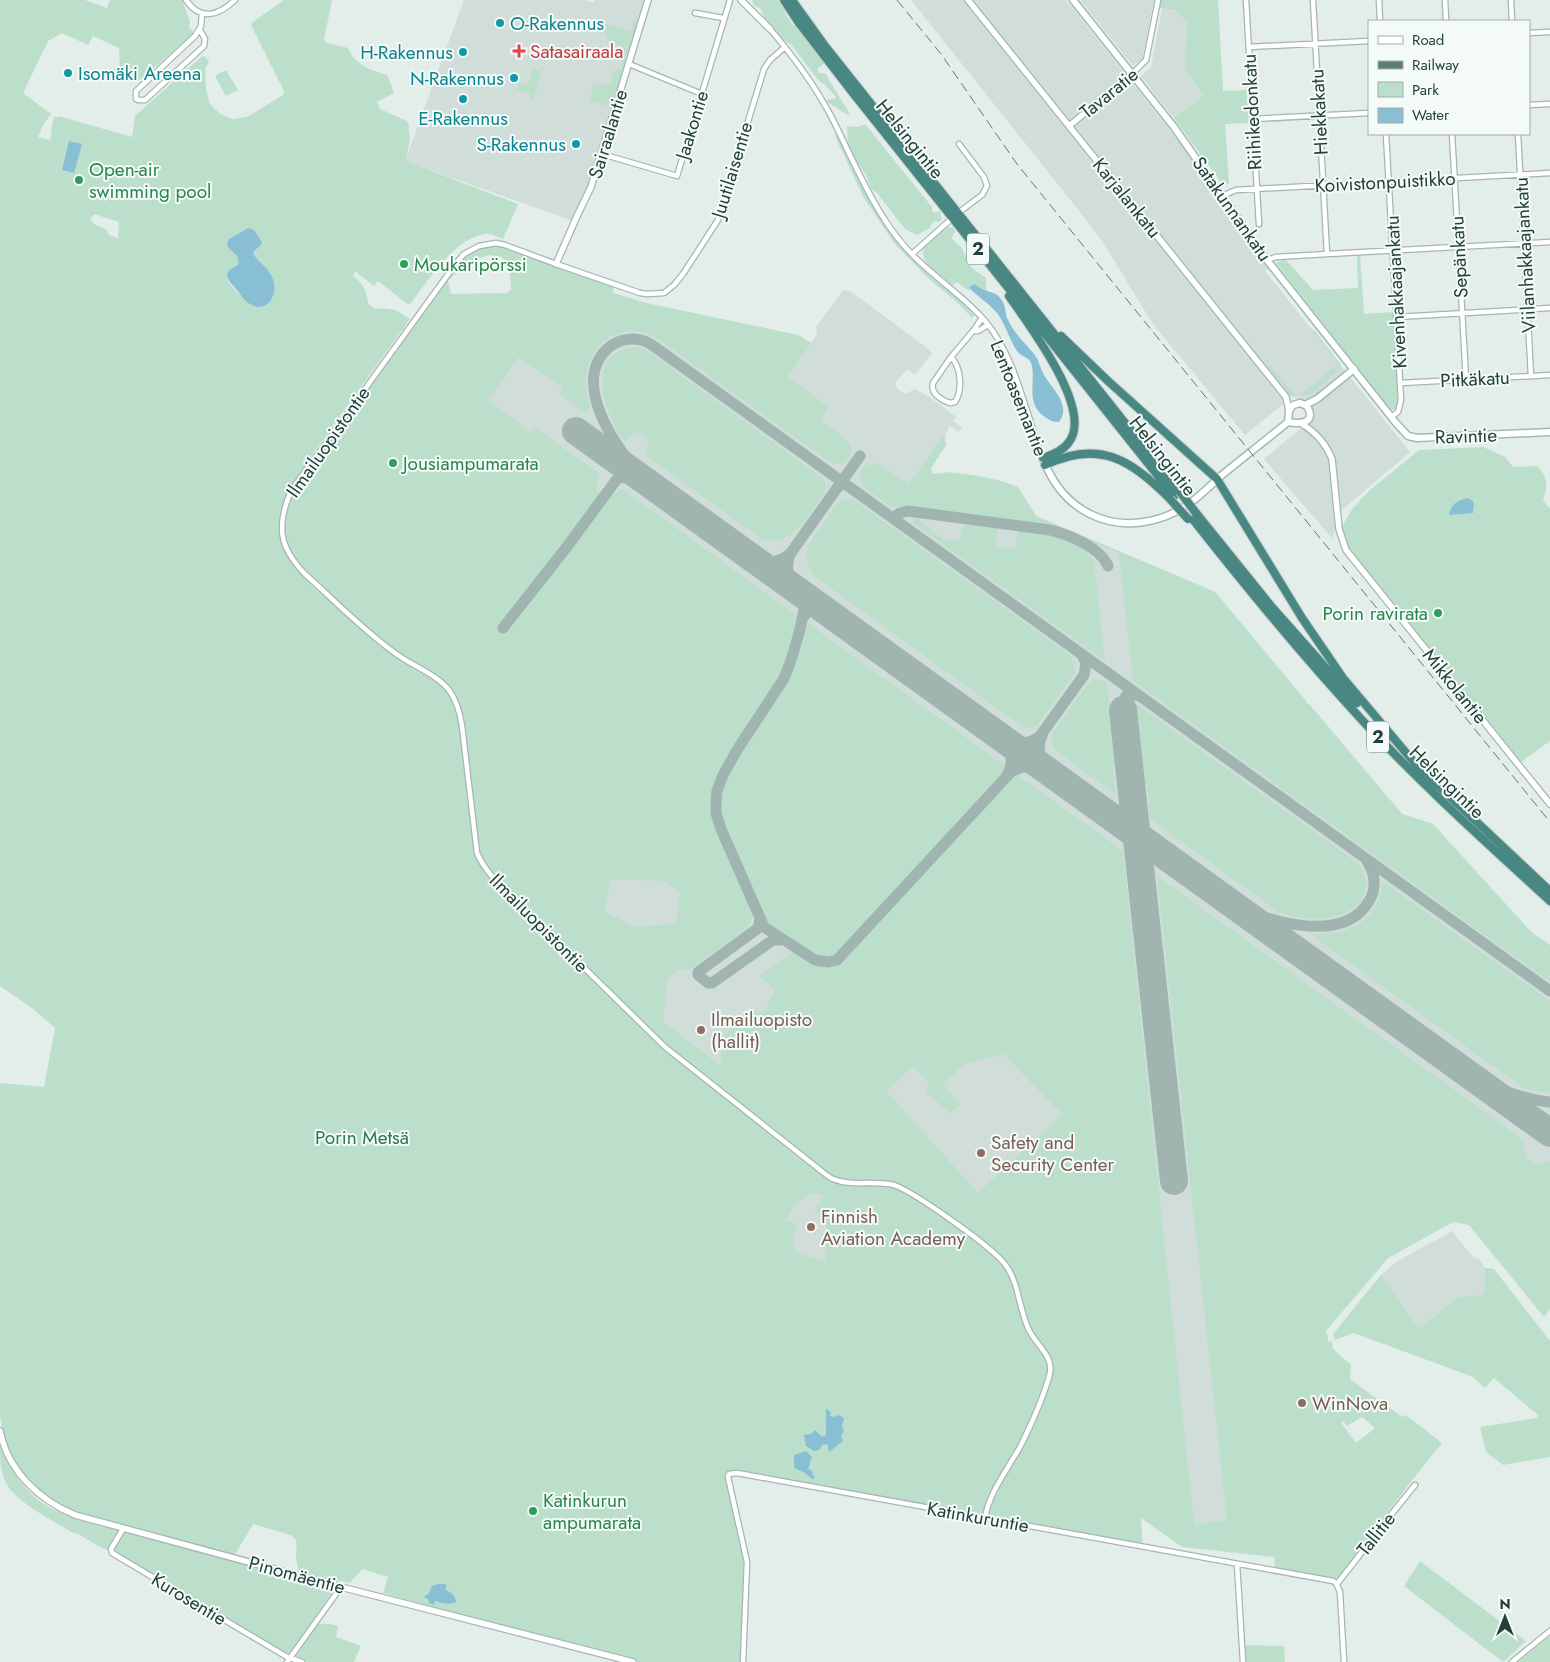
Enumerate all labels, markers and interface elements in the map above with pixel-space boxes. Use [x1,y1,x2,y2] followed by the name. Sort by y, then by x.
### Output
[510,10,605,37] place label: O-Rakennus
[494,17,506,29] marker: O-Rakennus
[1368,20,1530,135] legend
[1412,29,1444,51] text: Road
[530,38,623,65] place label: Satasairaala
[360,39,453,66] place label: H-Rakennus
[512,44,526,58] marker: Satasairaala
[457,46,469,58] marker: H-Rakennus
[1235,53,1269,171] street label: Riihikedonkatu
[1412,54,1459,76] text: Railway
[78,60,201,87] place label: Isomäki Areena
[1074,61,1144,125] street label: Tavaratie
[410,65,504,92] place label: N-Rakennus
[62,67,74,79] marker: Isomäki Areena
[1303,68,1335,156] street label: Hiekkakatu
[508,72,520,84] marker: N-Rakennus
[1412,79,1439,101] text: Park
[582,86,634,182] street label: Sairaalantie
[668,87,715,166] street label: Jaakontie
[457,93,469,105] marker: E-Rakennus
[870,93,951,185] street label: Helsingintie
[1412,104,1450,126] text: Water
[418,105,508,132] place label: E-Rakennus
[704,118,759,224] street label: Juutilaisentie
[476,131,566,158] place label: S-Rakennus
[570,138,582,150] marker: S-Rakennus
[1186,151,1278,267] street label: Satakunnankatu
[1086,152,1168,244] street label: Karjalankatu
[89,156,211,205] place label: Open-air swimming pool
[1314,165,1456,199] street label: Koivistonpuistikko
[73,174,85,186] marker: Open-air swimming pool
[1507,176,1543,334] street label: Viilanhakkaajankatu
[1379,215,1413,369] street label: Kivenhakkaajankatu
[1443,215,1475,299] street label: Sepänkatu
[967,233,989,264] road number: 2
[414,251,527,278] place label: Moukaripörssi
[398,258,410,270] marker: Moukaripörssi
[983,336,1055,460] street label: Lentoasemantie
[1440,364,1510,394] street label: Pitkäkatu
[280,381,377,503] street label: Ilmailuopistontie
[1123,410,1203,502] street label: Helsingintie
[1434,421,1498,451] street label: Ravintie
[400,450,539,477] place label: Jousiampumarata
[387,457,399,469] marker: Jousiampumarata
[1322,600,1428,627] place label: Porin ravirata
[1432,607,1444,619] marker: Porin ravirata
[1416,643,1494,730] street label: Mikkolantie
[1367,722,1389,752] road number: 2
[1403,739,1491,825] street label: Helsingintie
[483,867,595,979] street label: Ilmailuopistontie
[711,1006,812,1055] place label: Ilmailuopisto (hallit)
[695,1024,707,1036] marker: Ilmailuopisto (hallit)
[315,1124,409,1151] park label: Porin Metsä
[991,1129,1114,1178] place label: Safety and Security Center
[975,1147,987,1159] marker: Safety and Security Center
[821,1203,966,1252] place label: Finnish Aviation Academy
[805,1221,817,1233] marker: Finnish Aviation Academy
[1312,1390,1388,1417] place label: WinNova
[1296,1397,1308,1409] marker: WinNova
[543,1487,641,1536] place label: Katinkurun ampumarata
[925,1495,1031,1539] street label: Katinkuruntie
[527,1505,539,1517] marker: Katinkurun ampumarata
[1350,1506,1402,1562] street label: Tallitie
[246,1549,348,1601] street label: Pinomäentie
[146,1566,232,1632] street label: Kurosentie
[1480,1592,1530,1642] north arrow
[1499,1594,1511,1614] text: N

